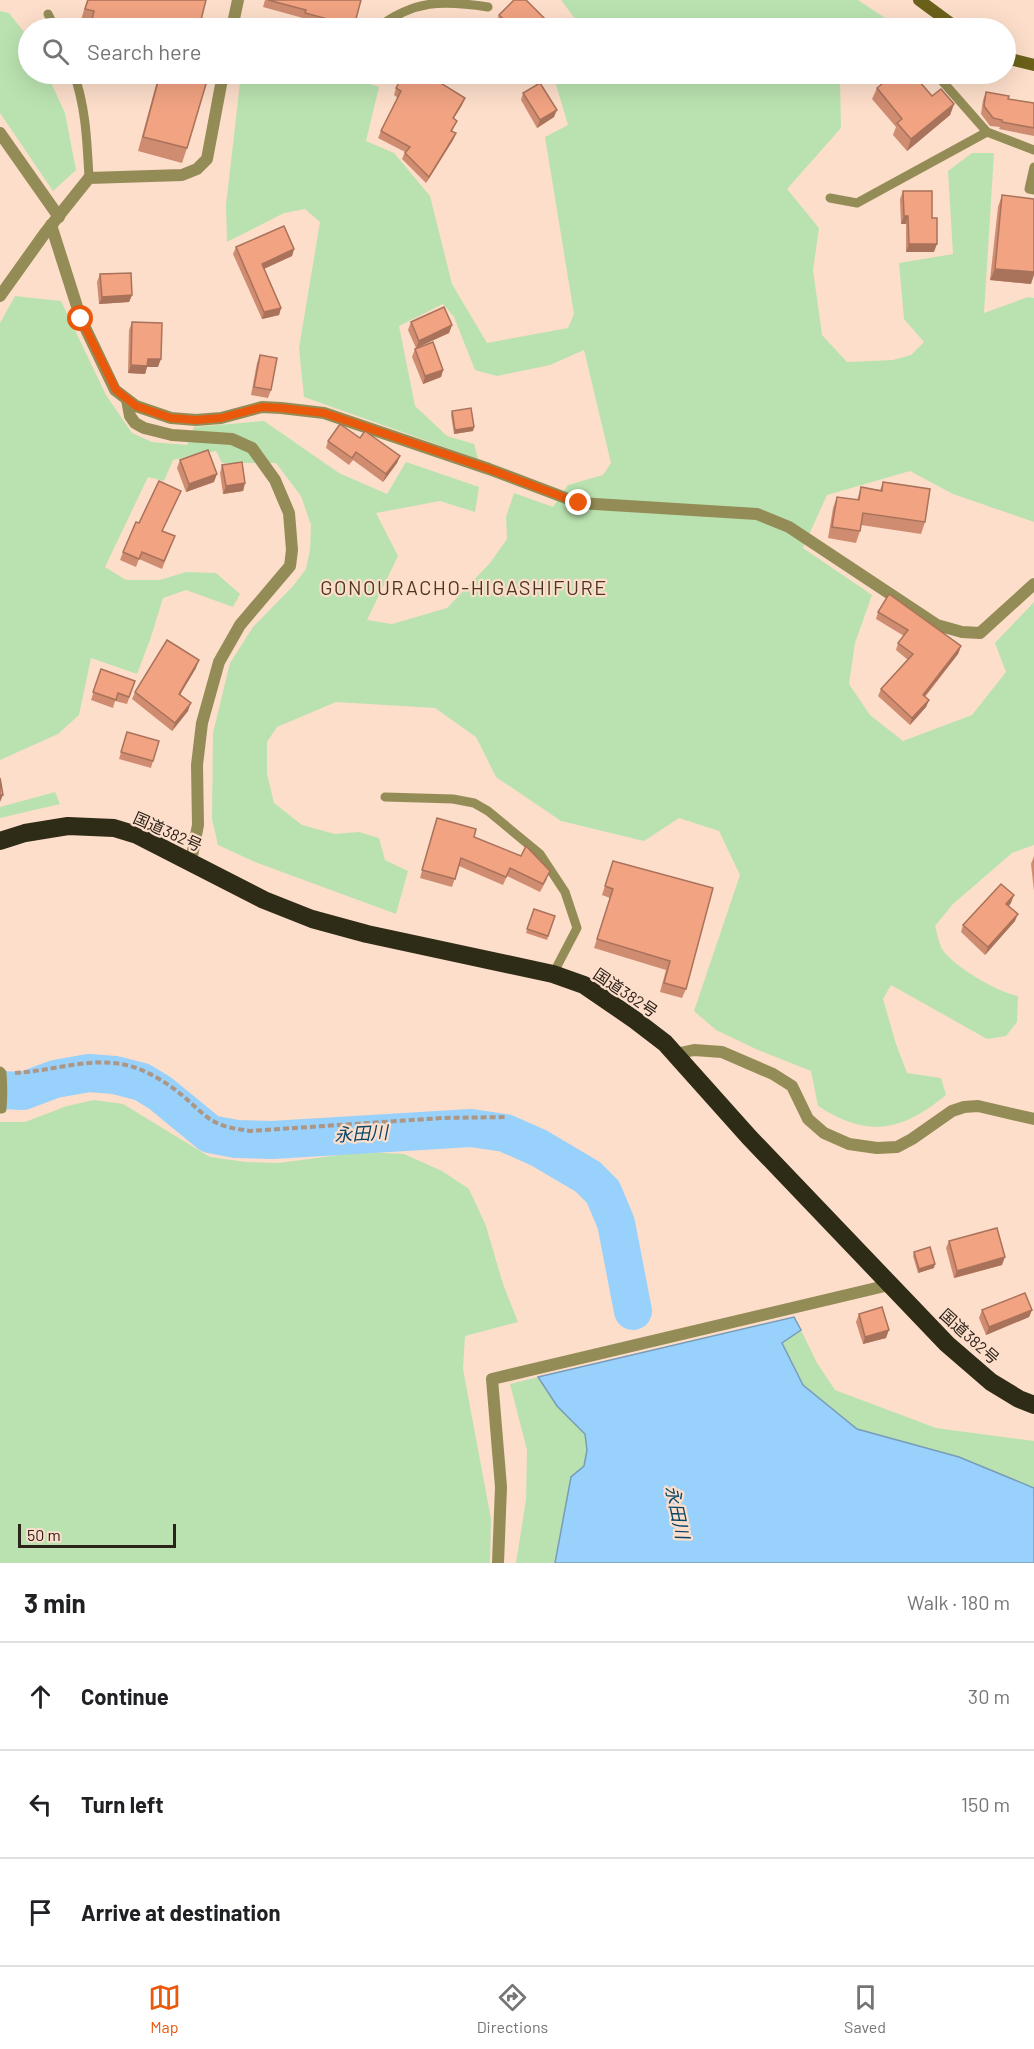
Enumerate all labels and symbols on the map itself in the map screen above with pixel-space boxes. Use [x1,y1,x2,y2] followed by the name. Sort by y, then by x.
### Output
[67,305,93,331] route start
[565,489,591,515] route end
[320,575,608,599] district label: GONOURACHO-HIGASHIFURE
[131,807,205,855] street label: 国道382号
[590,964,662,1020] street label: 国道382号
[333,1120,391,1145] water label: 永田川
[936,1304,1004,1368] street label: 国道382号
[662,1483,695,1543] water label: 永田川
[18,1521,176,1548] scale bar

